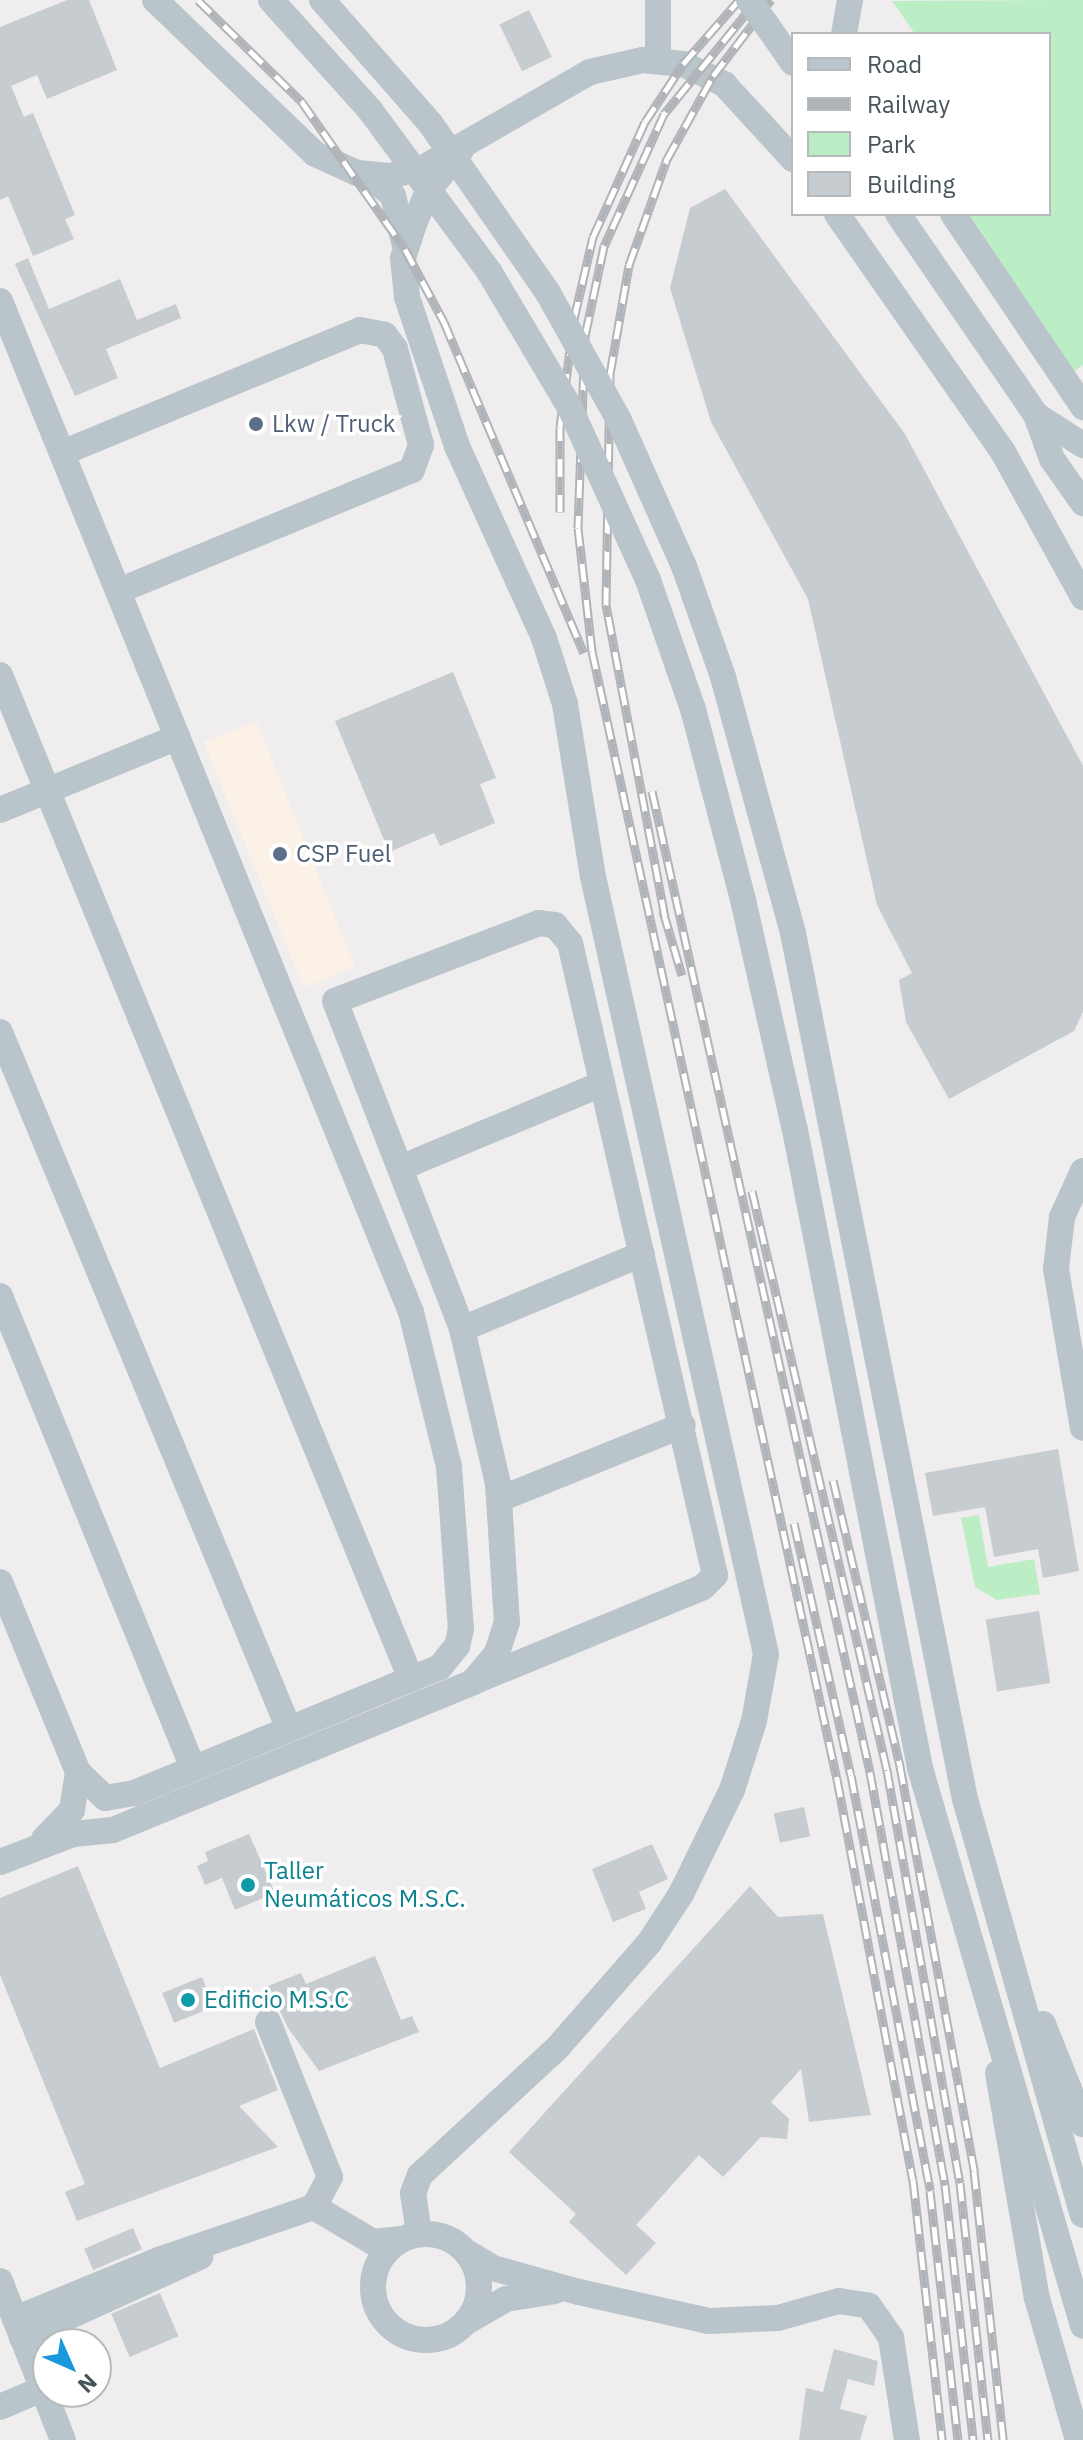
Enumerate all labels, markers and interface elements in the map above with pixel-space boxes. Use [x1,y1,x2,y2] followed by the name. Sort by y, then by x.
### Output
[791,32,1051,216] legend
[867,48,922,80] text: Road
[867,88,950,120] text: Railway
[867,128,916,160] text: Park
[867,168,955,200] text: Building
[272,410,395,438] place label: Lkw / Truck
[247,415,265,433] marker: Lkw / Truck
[296,840,391,868] place label: CSP Fuel
[271,845,289,863] marker: CSP Fuel
[264,1857,466,1913] place label: Taller Neumáticos M.S.C.
[239,1876,257,1894] marker: Taller Neumáticos M.S.C.
[204,1986,349,2014] place label: Edificio M.S.C
[179,1991,197,2009] marker: Edificio M.S.C
[32,2328,112,2408] north arrow
[72,2368,104,2400] text: N

